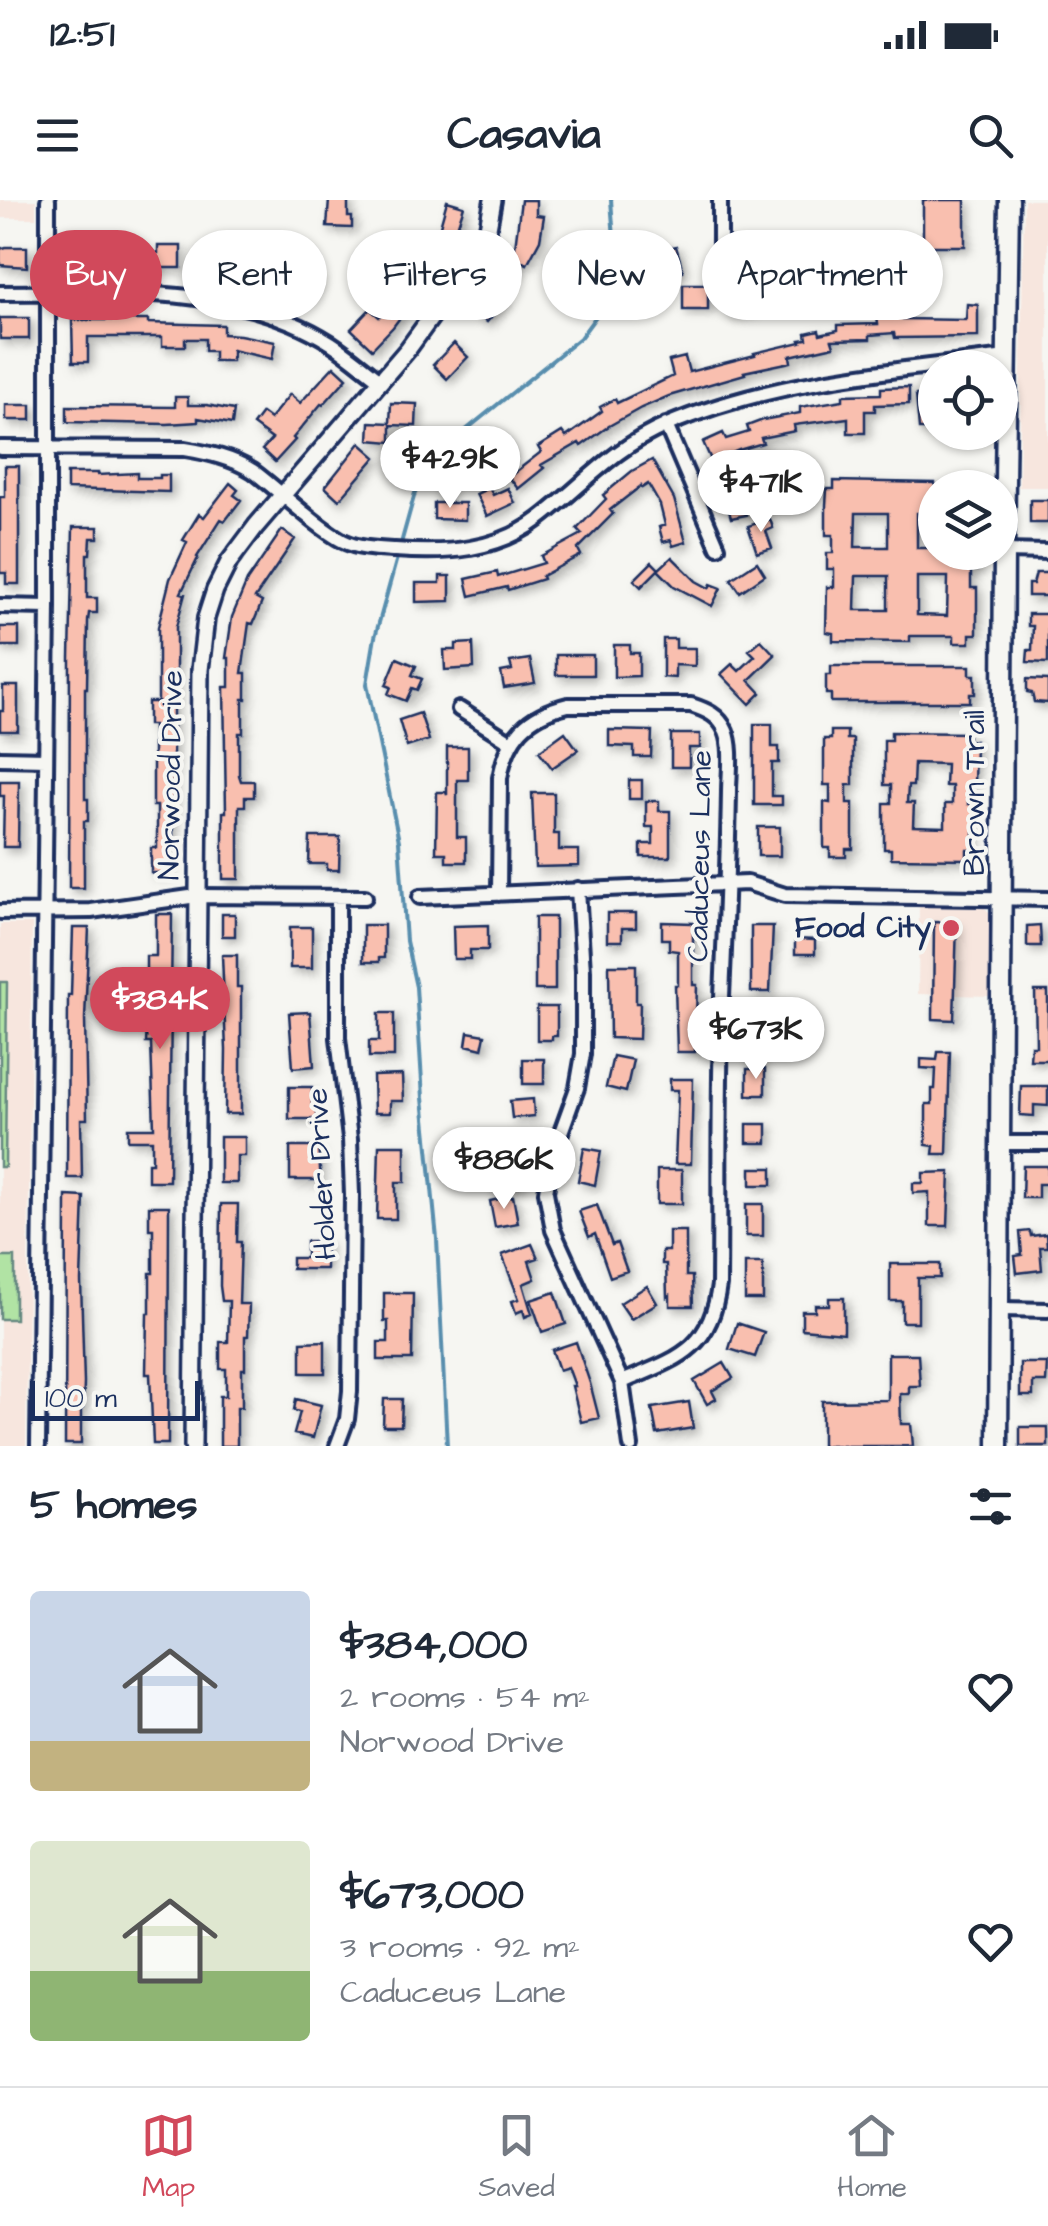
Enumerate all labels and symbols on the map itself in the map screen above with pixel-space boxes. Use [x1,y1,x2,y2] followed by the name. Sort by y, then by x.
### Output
[380,426,520,511] pin: $429K
[691,450,831,535] pin: $471K
[148,670,194,880] street label: Norwood Drive
[954,710,996,876] street label: Brown Trail
[677,750,723,962] street label: Caduceus Lane
[795,907,932,951] place label: Food City
[940,917,962,939] marker: Food City
[90,967,230,1052] pin: $384K
[686,997,826,1082] pin: $673K
[297,1087,347,1261] street label: Holder Drive
[434,1127,574,1212] pin: $886K
[30,1376,200,1420] scale bar

